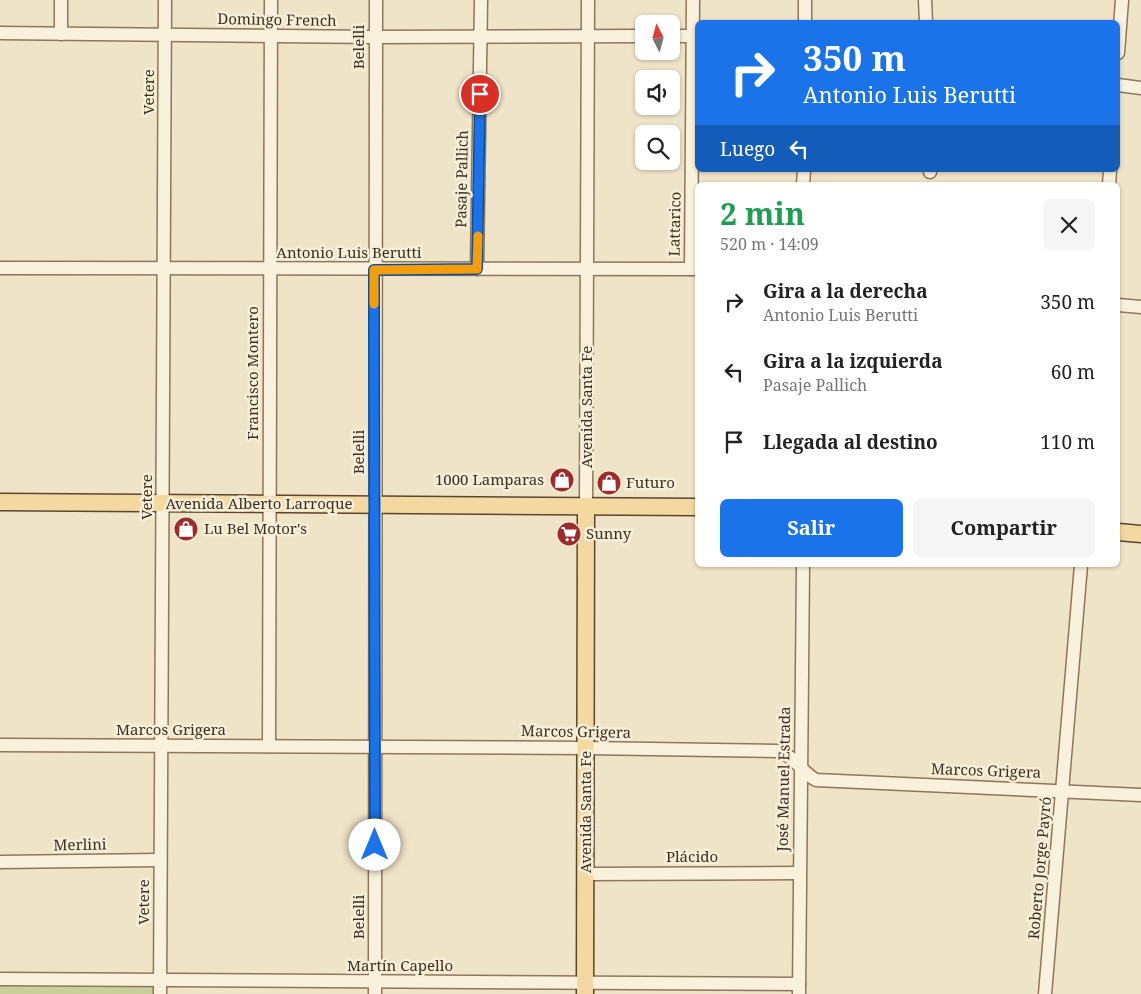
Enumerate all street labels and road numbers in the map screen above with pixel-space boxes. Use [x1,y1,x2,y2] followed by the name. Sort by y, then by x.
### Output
[217,8,337,30] street label: Domingo French
[348,25,368,69] street label: Belelli
[138,69,158,115] street label: Vetere
[450,130,472,228] street label: Pasaje Pallich
[663,191,685,257] street label: Lattarico
[276,242,422,262] street label: Antonio Luis Berutti
[242,306,262,440] street label: Francisco Montero
[576,346,596,468] street label: Avenida Santa Fe
[348,430,368,474] street label: Belelli
[136,474,156,520] street label: Vetere
[165,493,353,513] street label: Avenida Alberto Larroque
[772,706,794,853] street label: José Manuel Estrada
[116,719,226,739] street label: Marcos Grigera
[521,720,631,742] street label: Marcos Grigera
[575,751,595,873] street label: Avenida Santa Fe
[931,758,1041,782] street label: Marcos Grigera
[1023,796,1055,940] street label: Roberto Jorge Payró
[53,834,107,854] street label: Merlini
[666,846,718,866] street label: Plácido
[133,879,153,925] street label: Vetere
[348,895,368,939] street label: Belelli
[347,955,453,975] street label: Martín Capello

